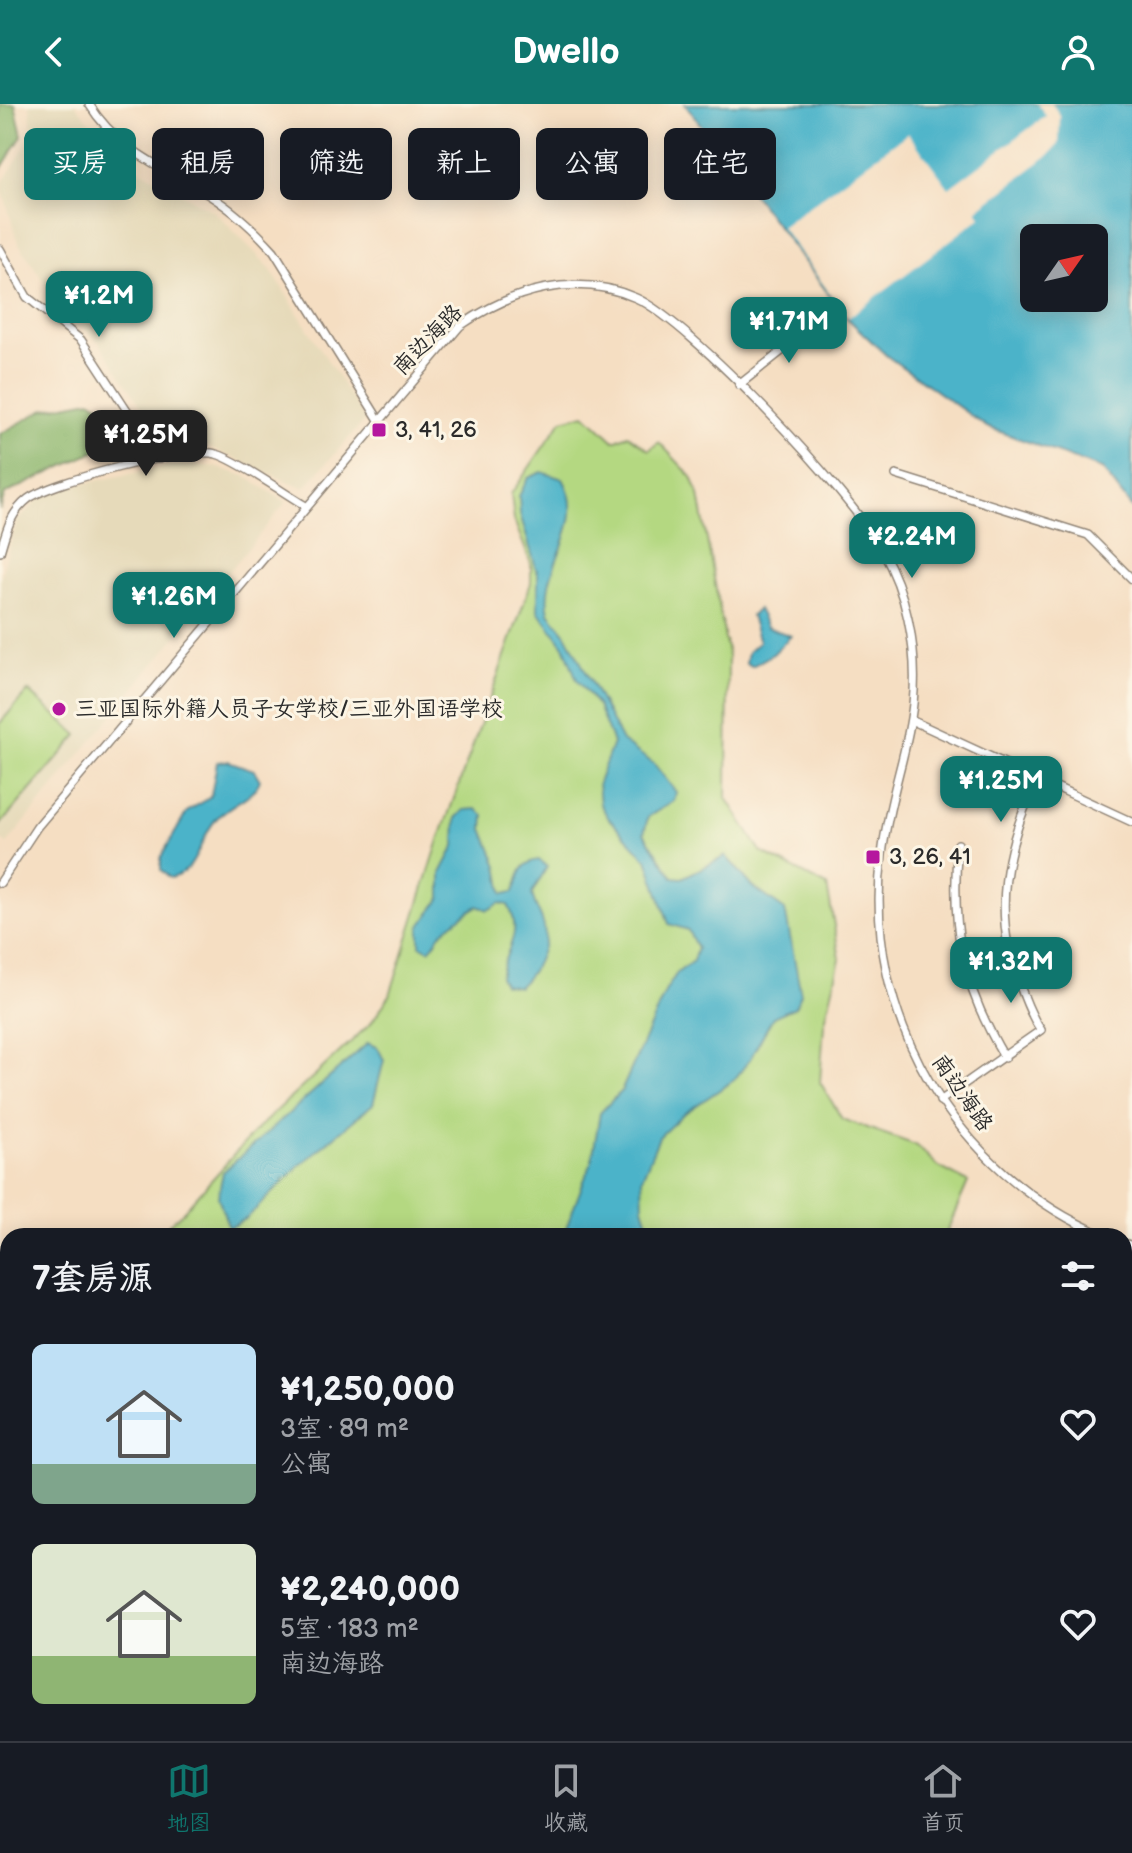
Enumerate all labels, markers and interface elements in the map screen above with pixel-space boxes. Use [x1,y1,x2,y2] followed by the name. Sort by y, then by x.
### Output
[32,30,76,74] icon: back
[1056,30,1100,74] icon: person
[512,31,620,74] text: Dwello
[24,128,136,200] chip: 买房
[152,128,264,200] chip: 租房
[280,128,392,200] chip: 筛选
[408,128,520,200] chip: 新上
[536,128,648,200] chip: 公寓
[664,128,776,200] chip: 住宅
[1020,224,1108,312] north arrow
[1020,224,1108,312] map controls
[43,271,155,339] pin: ¥1.2M
[64,281,134,312] text: ¥1.2M
[724,297,854,365] pin: ¥1.71M
[388,299,468,381] street label: 南边海路
[749,307,829,338] text: ¥1.71M
[81,410,211,478] pin: ¥1.25M
[395,417,477,444] place label: 3, 41, 26
[103,420,189,451] text: ¥1.25M
[370,421,388,439] marker: 3, 41, 26
[847,512,977,580] pin: ¥2.24M
[867,522,957,553] text: ¥2.24M
[109,572,239,640] pin: ¥1.26M
[131,582,217,613] text: ¥1.26M
[75,696,503,723] place label: 三亚国际外籍人员子女学校/三亚外国语学校
[50,700,68,718] marker: 三亚国际外籍人员子女学校/三亚外国语学校
[936,756,1066,824] pin: ¥1.25M
[958,766,1044,797] text: ¥1.25M
[889,844,971,871] place label: 3, 26, 41
[864,848,882,866] marker: 3, 26, 41
[946,937,1076,1005] pin: ¥1.32M
[968,947,1054,978] text: ¥1.32M
[926,1049,998,1137] street label: 南边海路
[1056,1254,1100,1298] icon: filters
[32,1258,153,1299] text: 7套房源
[280,1369,455,1410] text: ¥1,250,000
[96,1376,192,1472] icon: home
[1056,1402,1100,1446] icon: heart
[280,1414,409,1445] text: 3室 · 89 m²
[280,1449,332,1480] text: 公寓
[280,1569,460,1610] text: ¥2,240,000
[96,1576,192,1672] icon: home
[1056,1602,1100,1646] icon: heart
[280,1614,419,1645] text: 5室 · 183 m²
[280,1649,384,1680] text: 南边海路
[167,1759,211,1837] tab: 地图
[544,1759,588,1837] tab: 收藏
[921,1759,965,1837] tab: 首页

